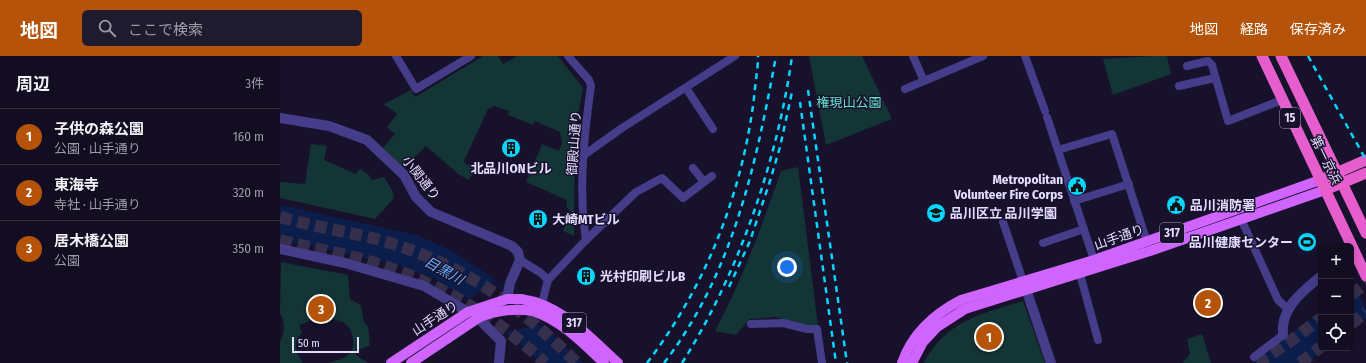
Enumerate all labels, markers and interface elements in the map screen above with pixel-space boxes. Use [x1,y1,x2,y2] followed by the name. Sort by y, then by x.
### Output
[82,10,362,46] search box
[96,17,118,39] icon: search
[20,19,58,42] text: 地図
[128,21,203,39] text: ここで検索
[1190,21,1218,38] text: 地図
[1240,21,1268,38] text: 経路
[1290,21,1346,38] text: 保存済み
[16,74,50,95] text: 周辺
[245,76,264,91] text: 3件
[816,95,882,110] park label: 権現山公園
[1280,108,1300,128] road number: 15
[564,110,584,176] street label: 御殿山通り
[54,120,144,138] text: 子供の森公園
[26,129,32,144] text: 1
[233,129,264,144] text: 160 m
[1308,133,1344,187] street label: 第一京浜
[500,137,522,159] building icon: 北品川ONビル
[54,141,141,156] text: 公園 · 山手通り
[399,153,443,203] street label: 小関通り
[471,161,551,176] place label: 北品川ONビル
[953,172,1063,202] place label: Metropolitan Volunteer Fire Corps
[1066,175,1088,197] public building icon: Metropolitan Volunteer Fire Corps
[54,176,99,194] text: 東海寺
[26,185,32,200] text: 2
[233,185,264,200] text: 320 m
[1165,194,1187,216] public building icon: 品川消防署
[54,197,141,212] text: 寺社 · 山手通り
[1190,198,1255,213] place label: 品川消防署
[925,202,947,224] school or university icon: 品川区立 品川学園
[950,206,1057,221] place label: 品川区立 品川学園
[527,208,549,230] building icon: 大崎MTビル
[552,212,620,227] place label: 大崎MTビル
[1092,221,1146,253] street label: 山手通り
[1160,223,1184,243] road number: 317
[1296,231,1318,253] sports icon: 品川健康センター
[54,232,129,250] text: 居木橋公園
[1189,235,1293,250] place label: 品川健康センター
[26,241,32,256] text: 3
[232,241,264,256] text: 350 m
[1318,243,1354,351] map controls
[1318,243,1354,279] button: +
[54,253,80,268] text: 公園
[422,253,468,290] water label: 目黒川
[777,257,797,277] your location
[575,265,597,287] building icon: 光村印刷ビルB
[600,269,685,284] place label: 光村印刷ビルB
[1318,279,1354,315] button: −
[1195,288,1221,318] pin: 2
[308,294,334,324] pin: 3
[409,298,461,338] street label: 山手通り
[562,313,586,333] road number: 317
[1318,315,1354,351] button: locate
[976,322,1002,352] pin: 1
[292,335,359,354] scale bar
[298,337,320,350] text: 50 m

